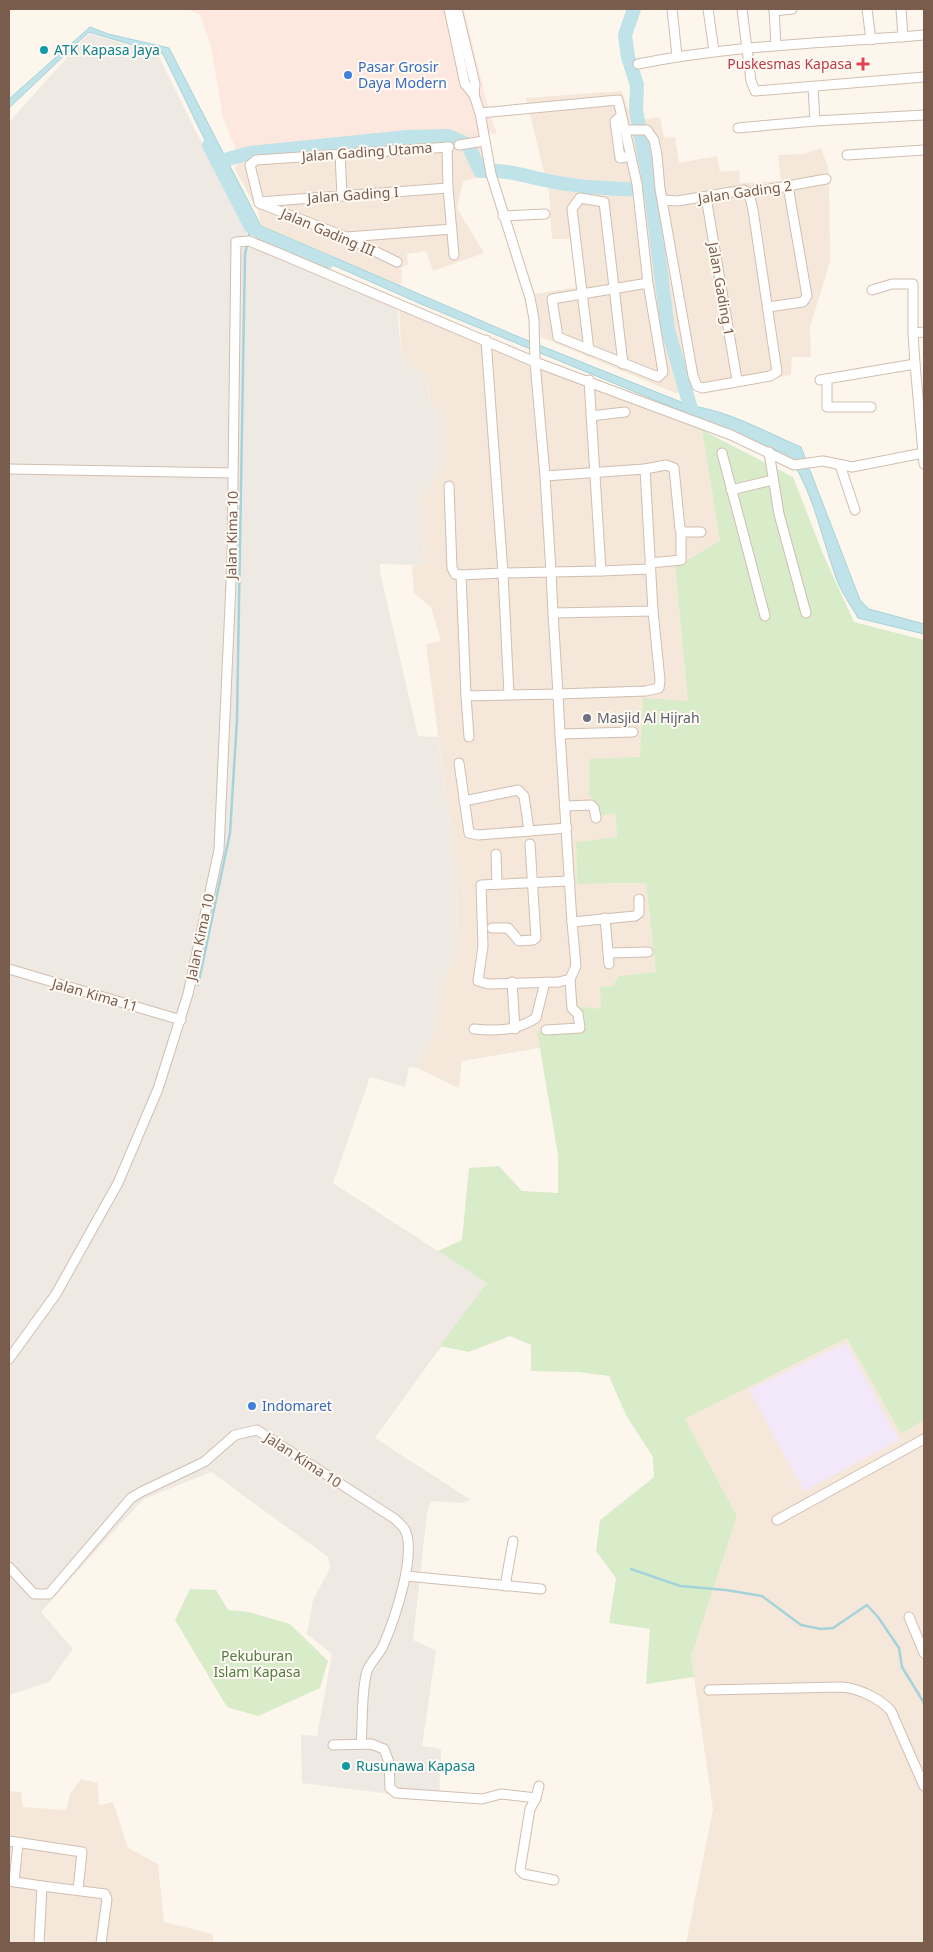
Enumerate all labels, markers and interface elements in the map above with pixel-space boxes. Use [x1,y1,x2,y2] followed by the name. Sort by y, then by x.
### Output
[54,40,160,59] place label: ATK Kapasa Jaya
[38,44,50,56] marker: ATK Kapasa Jaya
[727,54,852,73] place label: Puskesmas Kapasa
[358,57,447,92] place label: Pasar Grosir Daya Modern
[856,57,870,71] marker: Puskesmas Kapasa
[342,69,354,81] marker: Pasar Grosir Daya Modern
[299,137,433,166] street label: Jalan Gading Utama
[695,176,793,208] street label: Jalan Gading 2
[305,182,399,207] street label: Jalan Gading I
[276,202,379,260] street label: Jalan Gading III
[704,239,739,337] street label: Jalan Gading 1
[221,491,242,581] street label: Jalan Kima 10
[597,708,700,727] place label: Masjid Al Hijrah
[581,712,593,724] marker: Masjid Al Hijrah
[181,892,218,984] street label: Jalan Kima 10
[48,973,140,1016] street label: Jalan Kima 11
[262,1396,332,1415] place label: Indomaret
[246,1400,258,1412] marker: Indomaret
[259,1426,345,1492] street label: Jalan Kima 10
[213,1646,301,1681] park label: Pekuburan Islam Kapasa
[356,1756,475,1775] place label: Rusunawa Kapasa
[340,1760,352,1772] marker: Rusunawa Kapasa

